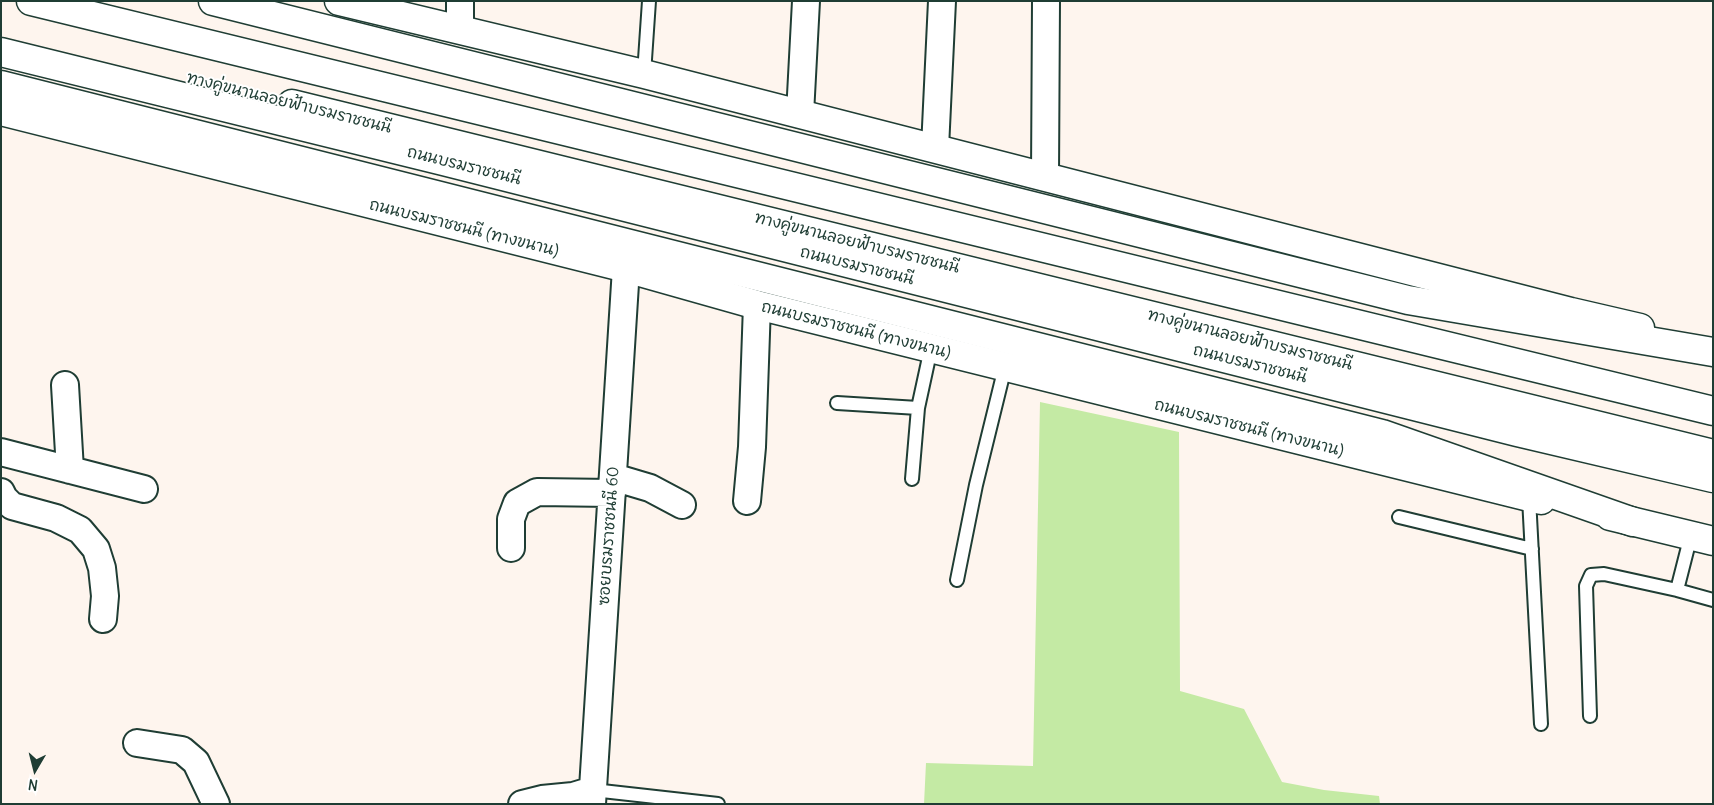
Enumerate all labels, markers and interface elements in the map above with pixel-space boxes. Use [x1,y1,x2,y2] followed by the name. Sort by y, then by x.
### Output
[185,68,393,138] street label: ทางคู่ขนานลอยฟ้าบรมราชชนนี
[405,143,523,189] street label: ถนนบรมราชชนนี
[367,195,561,261] street label: ถนนบรมราชชนนี (ทางขนาน)
[753,208,961,278] street label: ทางคู่ขนานลอยฟ้าบรมราชชนนี
[798,243,916,289] street label: ถนนบรมราชชนนี
[759,297,953,363] street label: ถนนบรมราชชนนี (ทางขนาน)
[1146,305,1354,375] street label: ทางคู่ขนานลอยฟ้าบรมราชชนนี
[1191,341,1309,387] street label: ถนนบรมราชชนนี
[1152,395,1346,461] street label: ถนนบรมราชชนนี (ทางขนาน)
[595,466,623,606] street label: ซอยบรมราชชนนี 60
[10,745,60,795] north arrow
[27,775,39,794] text: N

